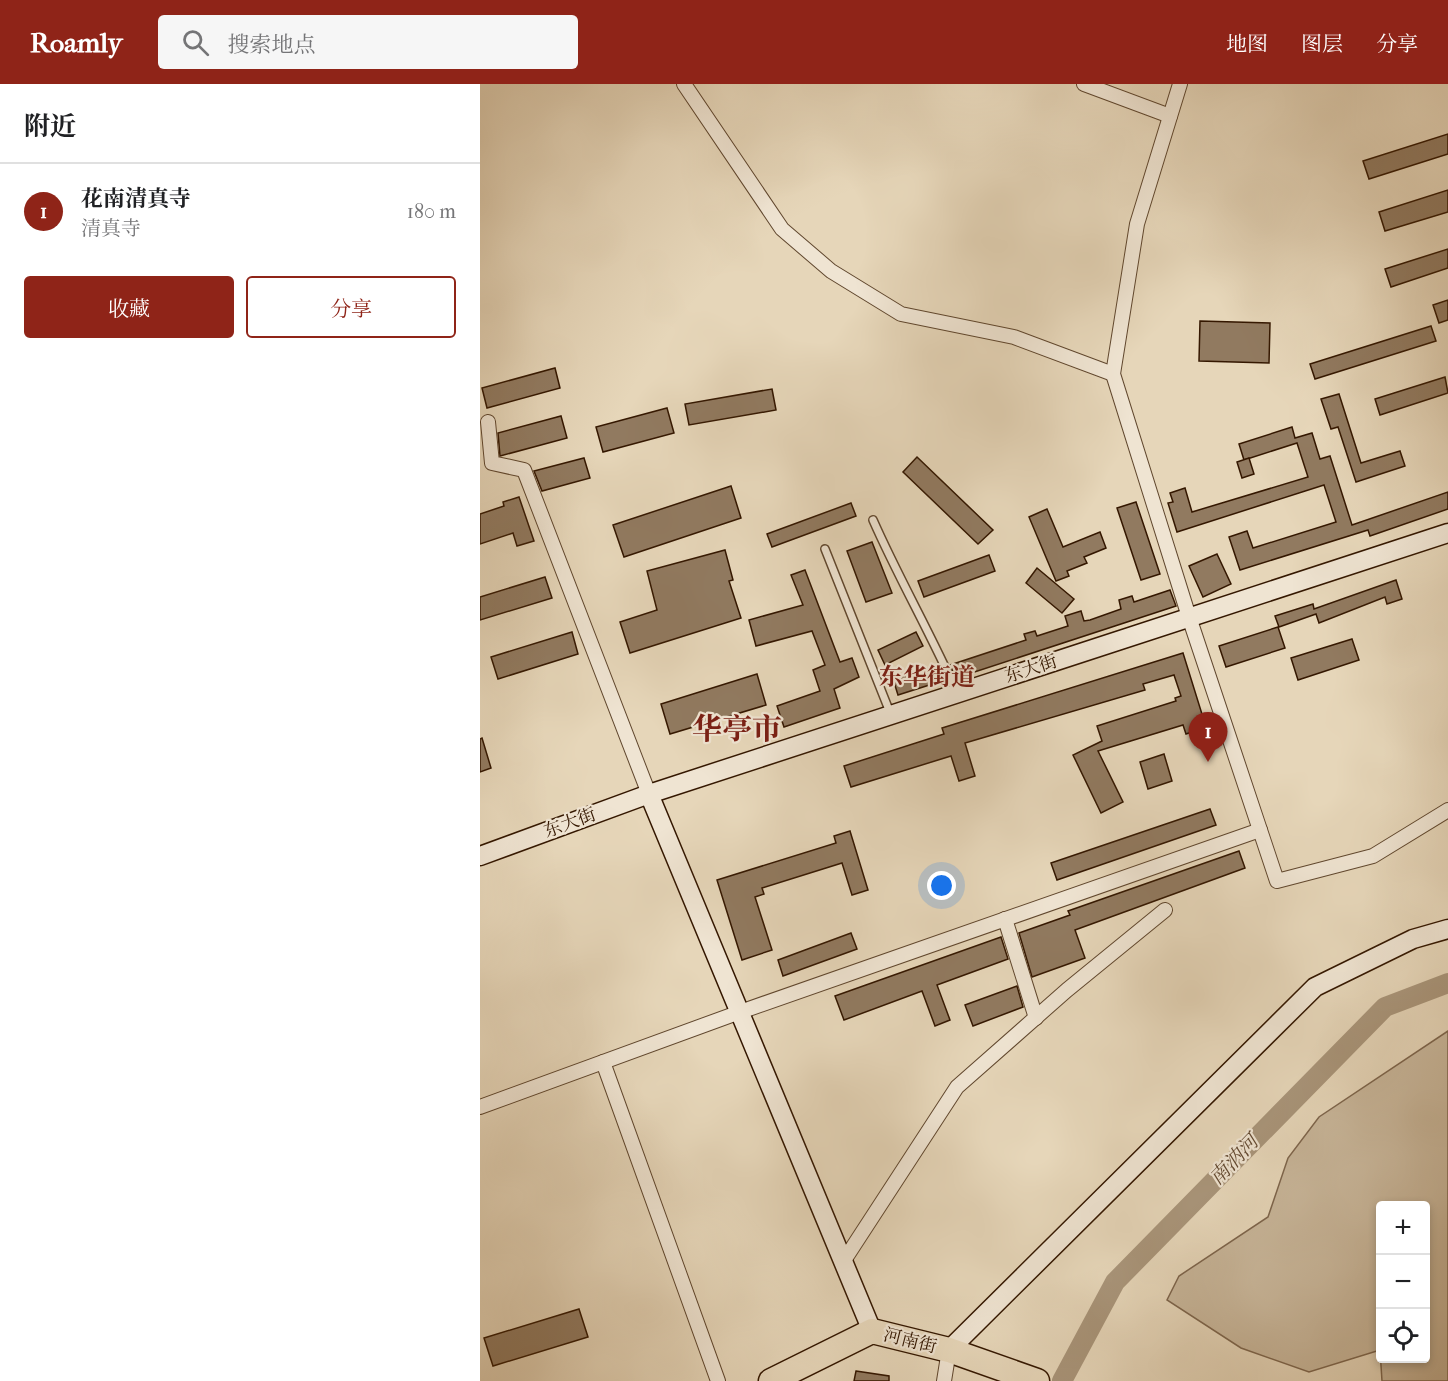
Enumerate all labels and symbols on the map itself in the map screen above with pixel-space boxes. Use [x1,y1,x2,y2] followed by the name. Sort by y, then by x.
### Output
[1002,651,1060,687] street label: 东大街
[879,663,975,691] district label: 东华街道
[692,712,782,747] district label: 华亭市
[1188,712,1228,762] pin: 1
[541,804,599,842] street label: 东大街
[927,871,956,900] your location
[1205,1128,1265,1190] water label: 南汭河
[881,1324,939,1358] street label: 河南街

